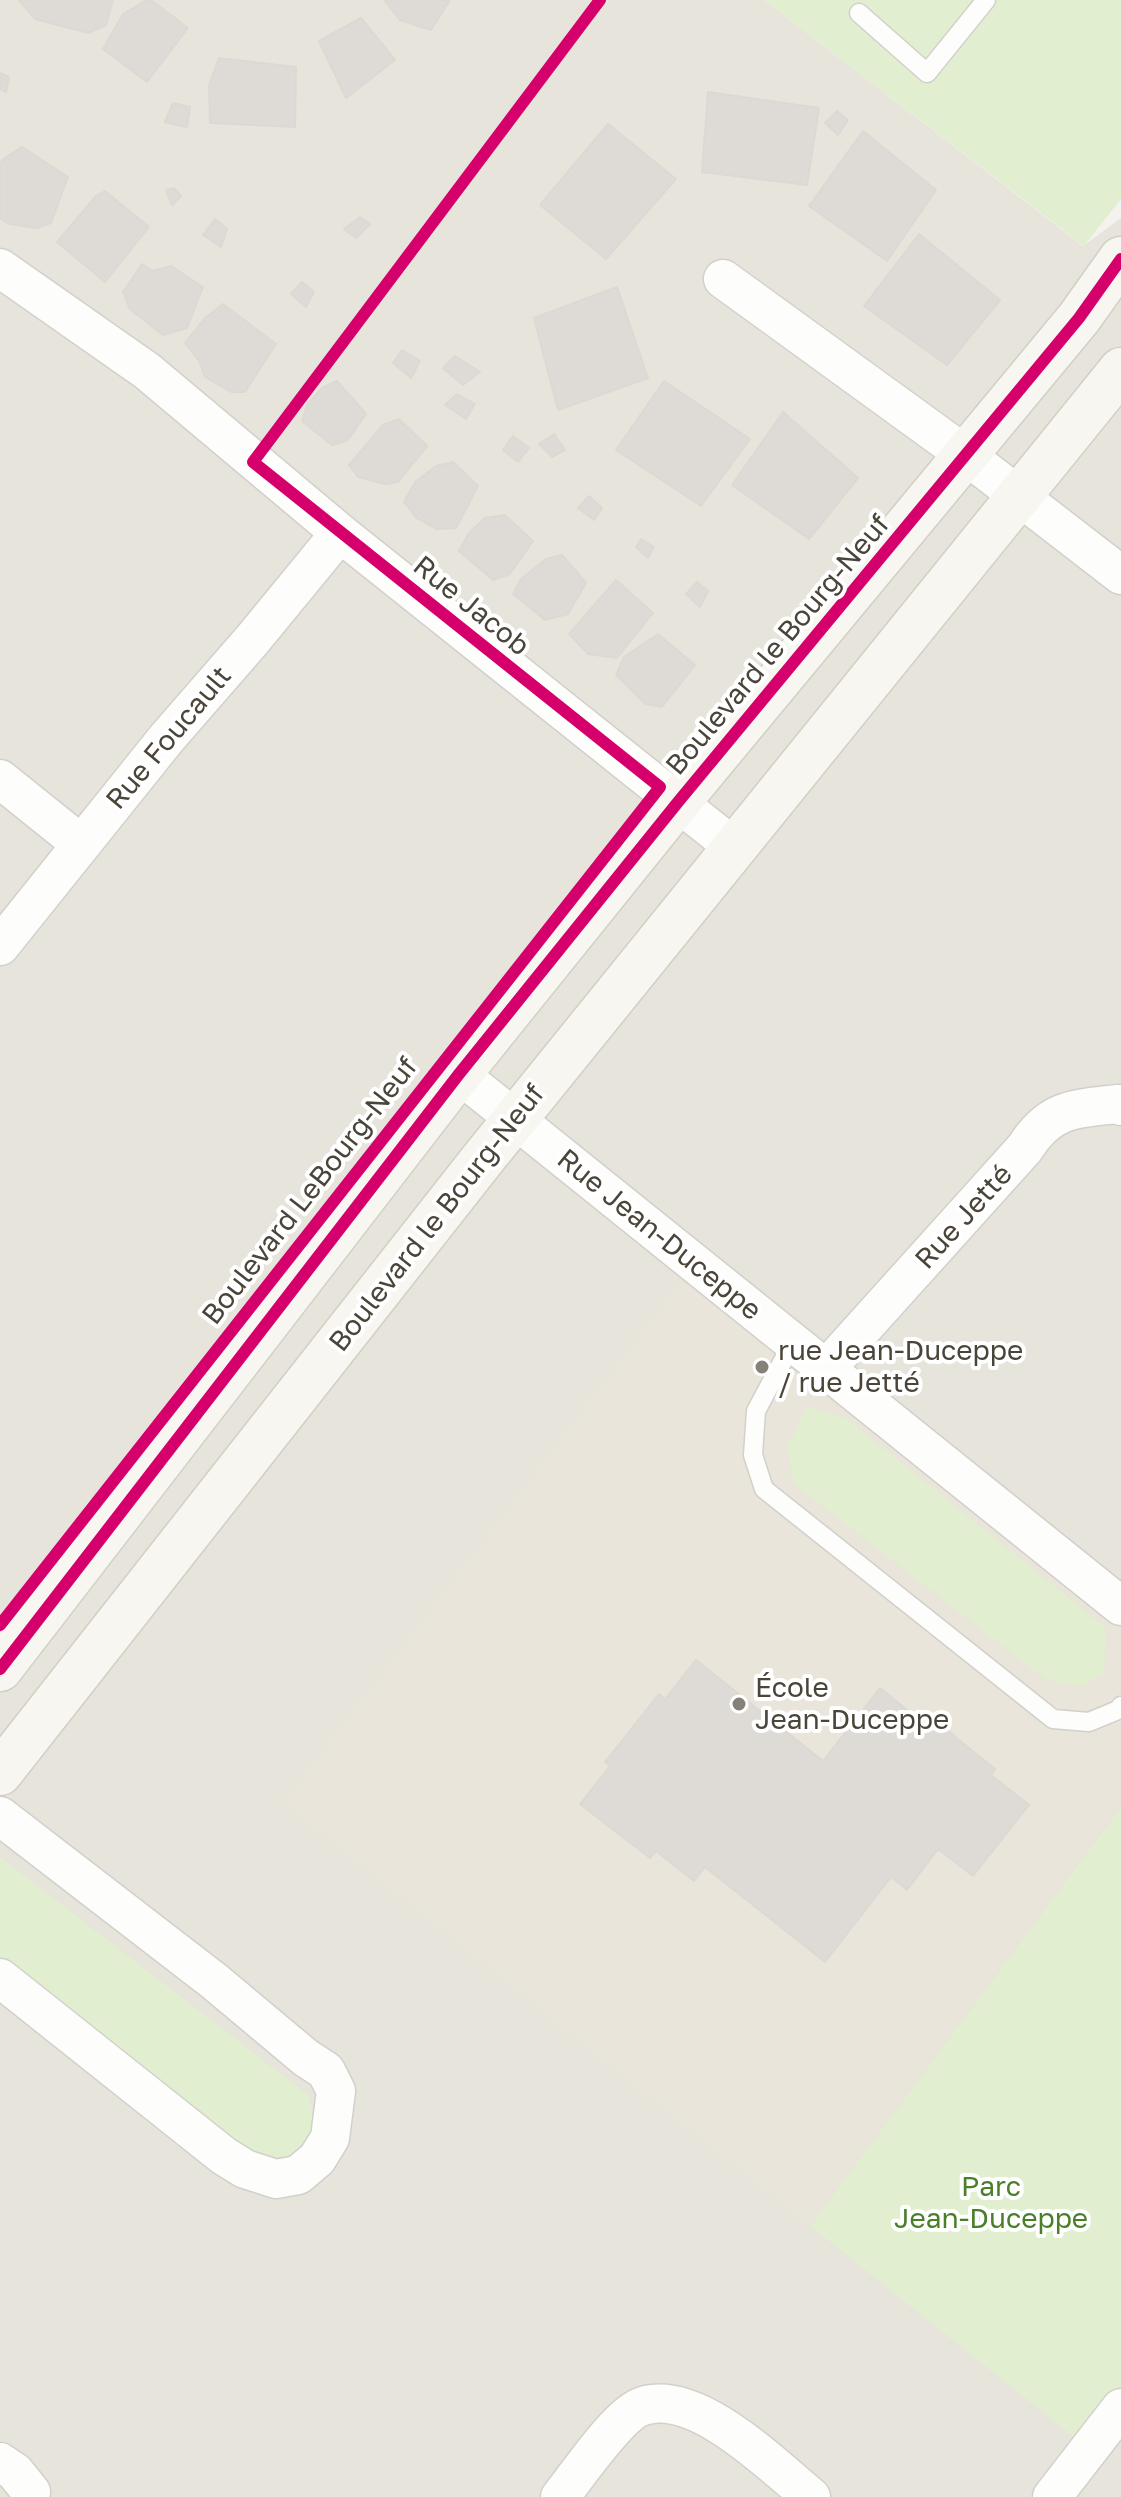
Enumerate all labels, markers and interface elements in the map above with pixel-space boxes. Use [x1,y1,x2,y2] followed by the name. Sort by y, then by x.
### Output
[659,508,897,782] street label: Boulevard le Bourg-Neuf
[406,549,536,663] street label: Rue Jacob
[99,660,239,816] street label: Rue Foucault
[195,1051,425,1331] street label: Boulevard LeBourg-Neuf
[322,1078,552,1358] street label: Boulevard le Bourg-Neuf
[550,1142,768,1328] street label: Rue Jean-Duceppe
[908,1158,1020,1276] street label: Rue Jetté
[778,1334,1023,1400] place label: rue Jean-Duceppe / rue Jetté
[753,1358,771,1376] marker: rue Jean-Duceppe / rue Jetté
[755,1671,949,1737] place label: École Jean-Duceppe
[730,1695,748,1713] marker: École Jean-Duceppe
[894,2170,1088,2236] park label: Parc Jean-Duceppe

